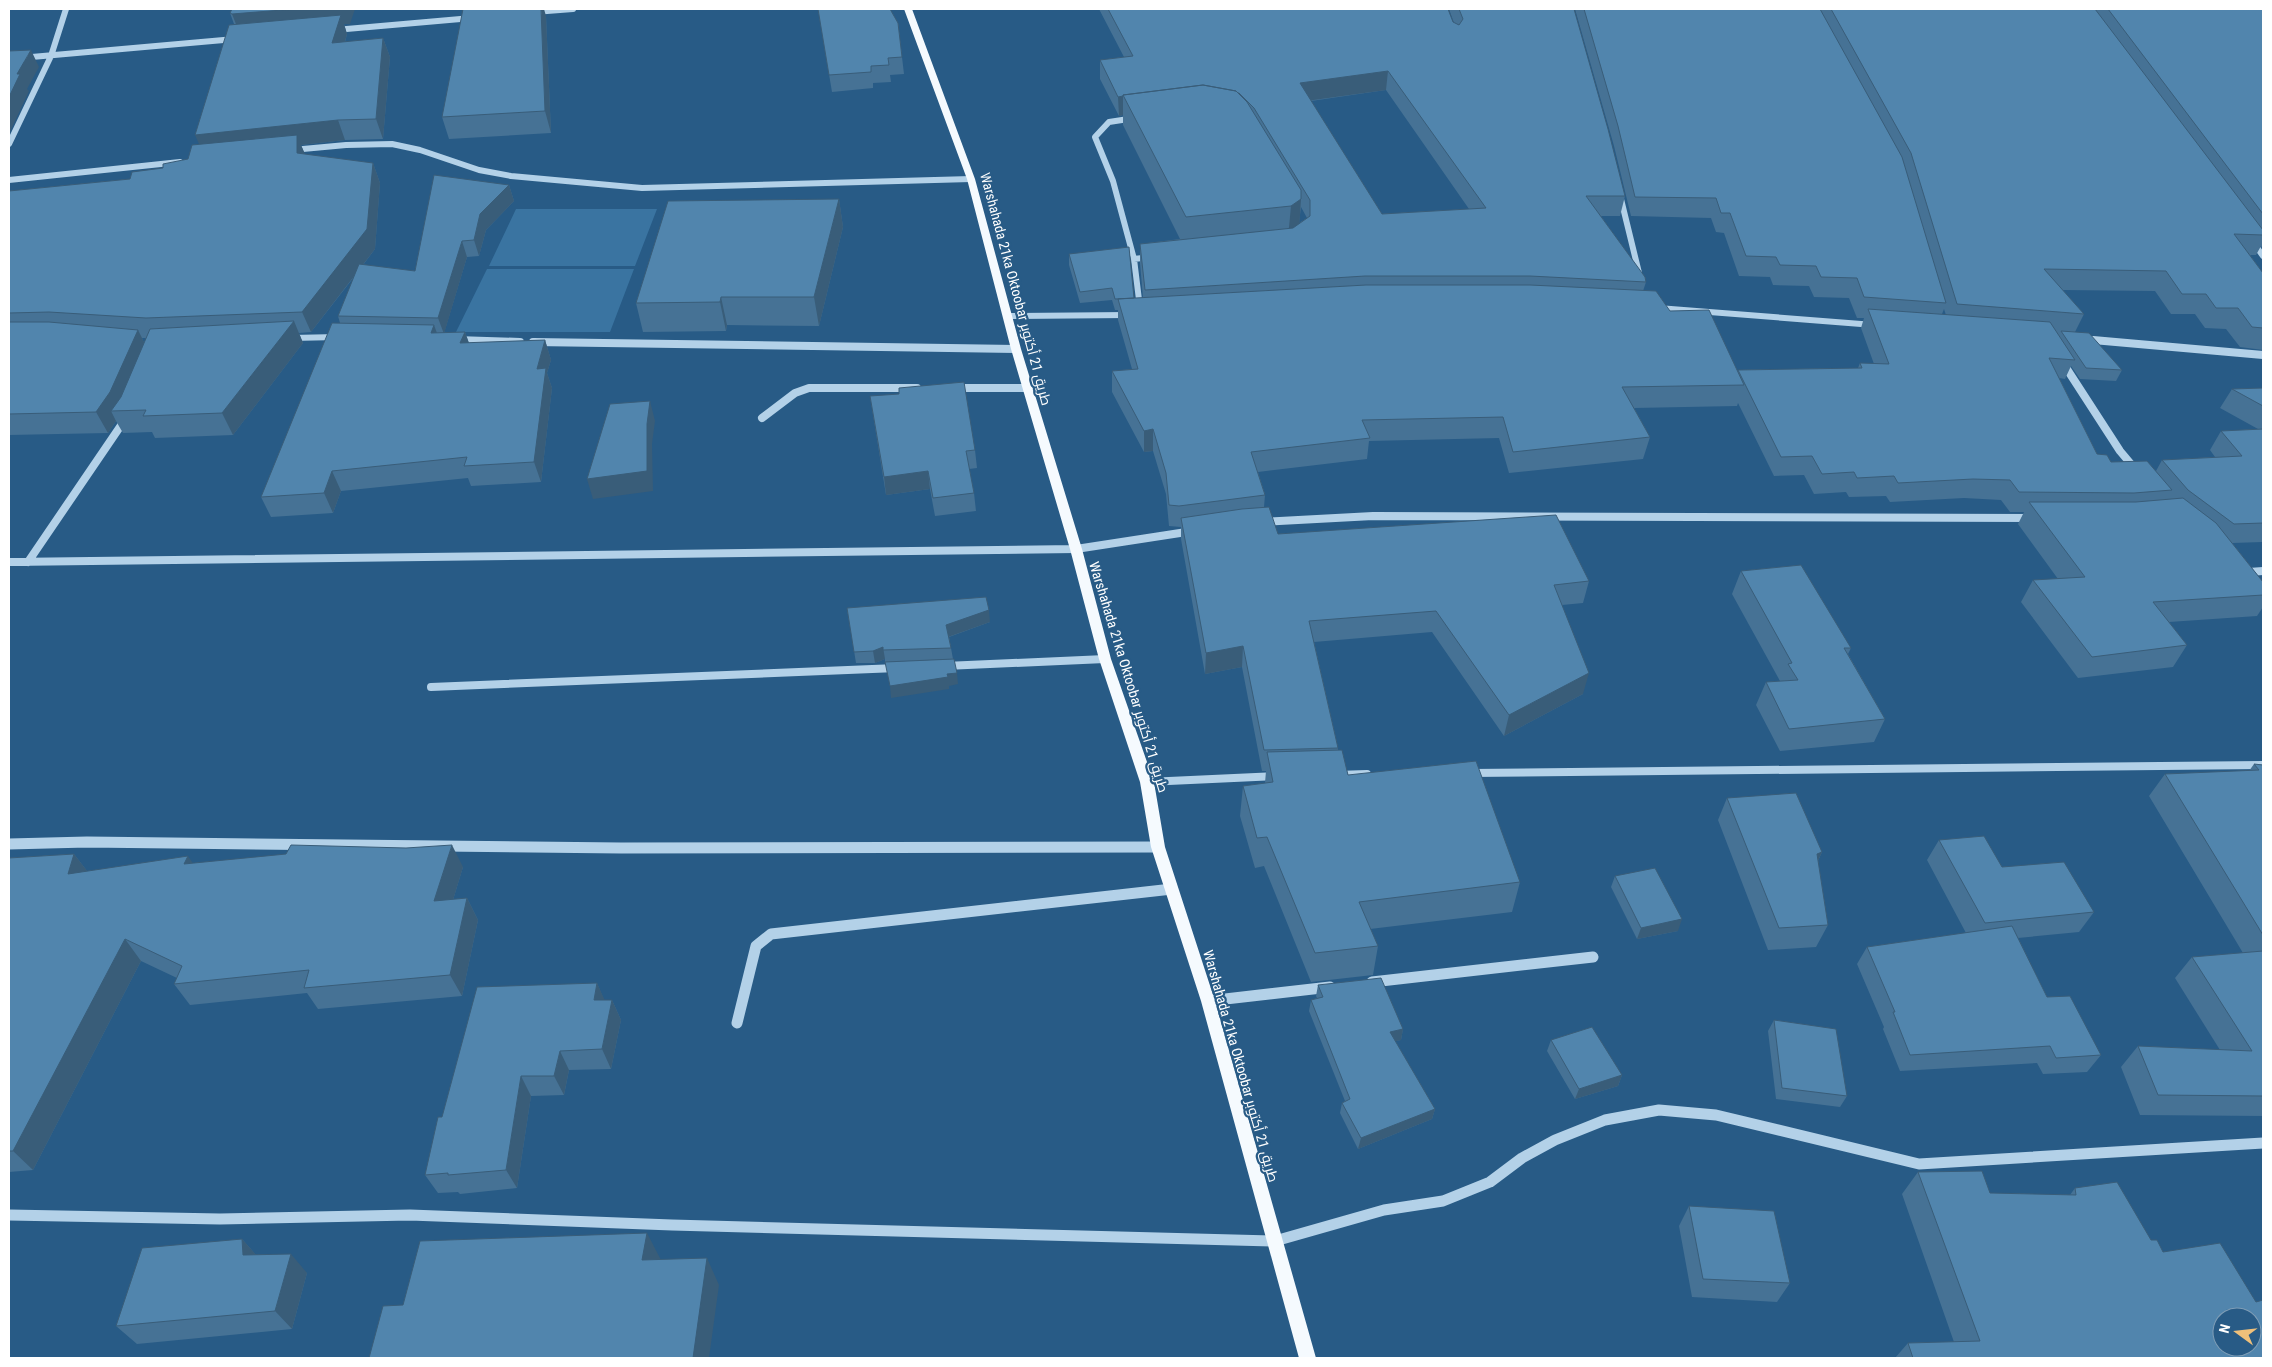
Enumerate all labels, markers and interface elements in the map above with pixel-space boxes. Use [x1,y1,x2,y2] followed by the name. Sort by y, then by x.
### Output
[976,171,1056,407] street label: Warshahada 21ka Oktoobar طريق 21 أكتوبر
[1085,559,1173,795] street label: Warshahada 21ka Oktoobar طريق 21 أكتوبر
[1199,948,1283,1184] street label: Warshahada 21ka Oktoobar طريق 21 أكتوبر
[2212,1307,2262,1357] north arrow
[2216,1322,2233,1335] text: N

